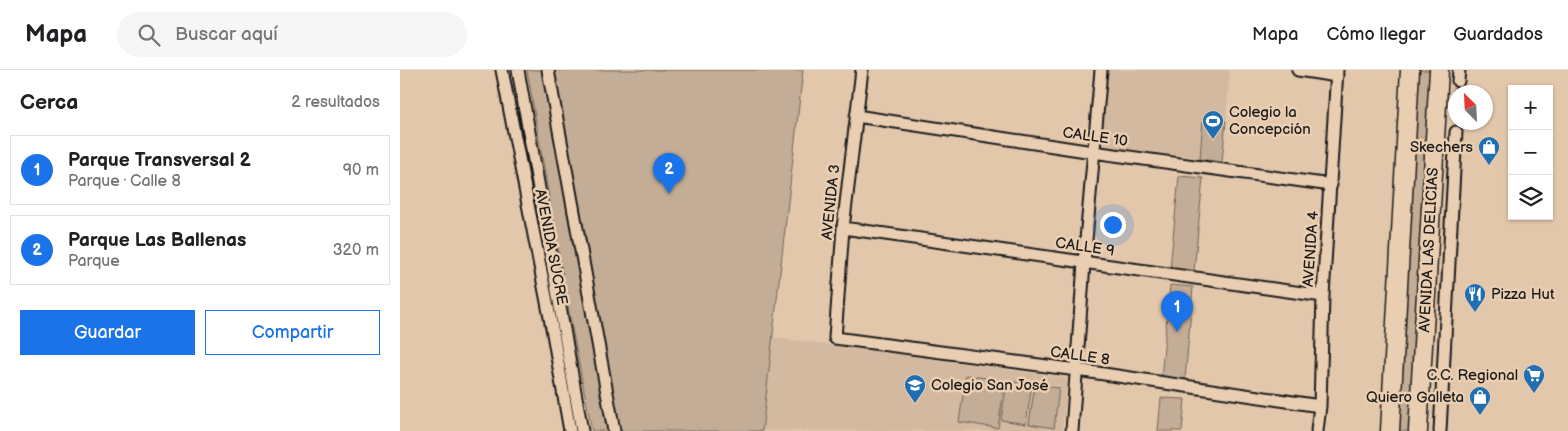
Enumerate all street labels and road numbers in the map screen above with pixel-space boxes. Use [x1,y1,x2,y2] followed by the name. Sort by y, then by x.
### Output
[1061,123,1129,151] street label: CALLE 10
[818,163,844,241] street label: AVENIDA 3
[1415,167,1443,333] street label: AVENIDA LAS DELICIAS
[530,187,572,307] street label: AVENIDA SUCRE
[1299,211,1323,287] street label: AVENIDA 4
[1054,233,1116,261] street label: CALLE 9
[1049,342,1111,370] street label: CALLE 8

